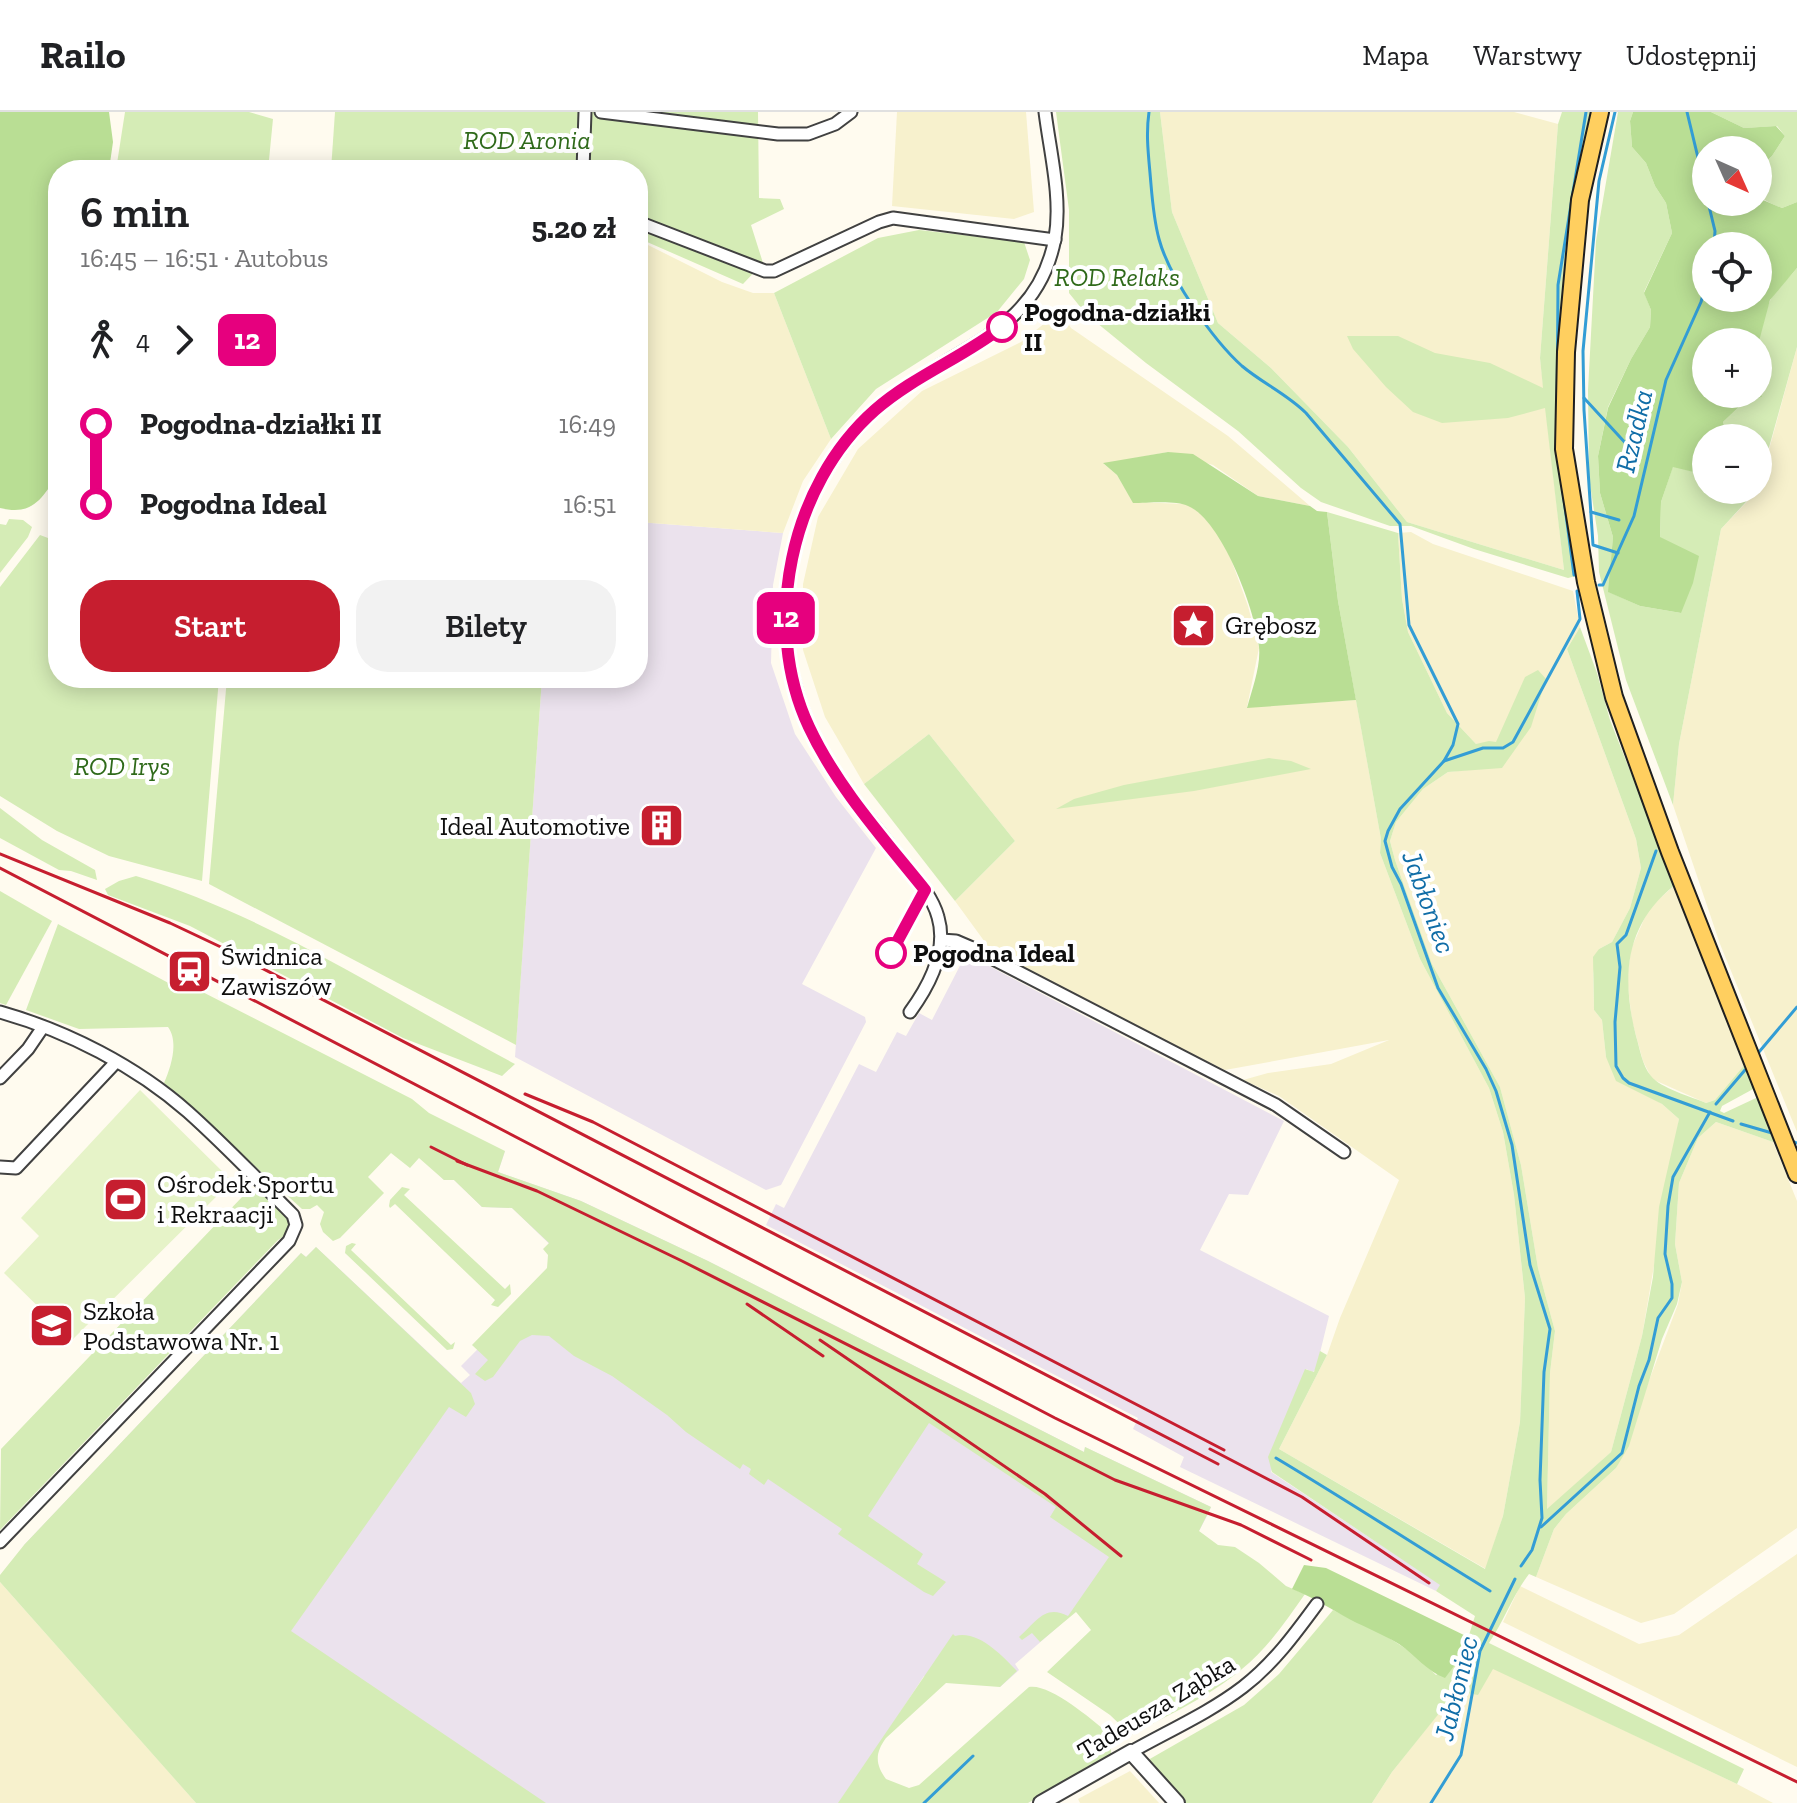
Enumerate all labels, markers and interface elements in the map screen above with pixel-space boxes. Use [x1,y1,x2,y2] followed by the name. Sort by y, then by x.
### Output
[40,32,126,78] text: Railo
[1362,39,1429,72] text: Mapa
[1473,39,1582,72] text: Warstwy
[1626,39,1757,72] text: Udostępnij
[463,124,591,156] park label: ROD Aronia
[1692,136,1772,216] north arrow
[1692,136,1772,504] map controls
[80,185,189,238] text: 6 min
[531,210,616,246] text: 5.20 zł
[1692,232,1772,312] button: locate
[80,242,328,274] text: 16:45 – 16:51 · Autobus
[1054,261,1180,293] park label: ROD Relaks
[1024,296,1211,358] place label: Pogodna-działki II
[987,312,1017,342] marker: Pogodna-działki II
[80,318,124,362] icon: walk
[162,318,206,362] icon: forward
[234,323,260,356] text: 12
[136,324,150,356] text: 4
[1692,328,1772,408] button: +
[1608,386,1660,476] water label: Rzadka
[140,406,382,442] text: Pogodna-działki II
[559,408,616,440] text: 16:49
[1692,424,1772,504] button: −
[140,486,327,522] text: Pogodna Ideal
[563,488,616,520] text: 16:51
[80,580,340,672] button: Start
[356,580,616,672] button: Bilety
[750,592,822,644] line badge: 12
[773,601,799,634] text: 12
[1170,601,1218,649] place icon: Grębosz
[1225,609,1317,641] place label: Grębosz
[74,750,170,782] park label: ROD Irys
[637,802,685,850] building icon: Ideal Automotive
[440,810,630,842] place label: Ideal Automotive
[1395,845,1463,958] water label: Jabłoniec
[913,937,1075,969] place label: Pogodna Ideal
[876,938,906,968] marker: Pogodna Ideal
[221,940,332,1002] place label: Świdnica Zawiszów
[166,947,214,995] station icon: Świdnica Zawiszów
[157,1168,335,1230] place label: Ośrodek Sportu i Rekraacji
[102,1175,150,1223] sports icon: Ośrodek Sportu i Rekraacji
[83,1295,279,1357] place label: Szkoła Podstawowa Nr. 1
[28,1302,76,1350] school or university icon: Szkoła Podstawowa Nr. 1
[1427,1632,1485,1745] water label: Jabłoniec
[1071,1647,1241,1767] street label: Tadeusza Ząbka

